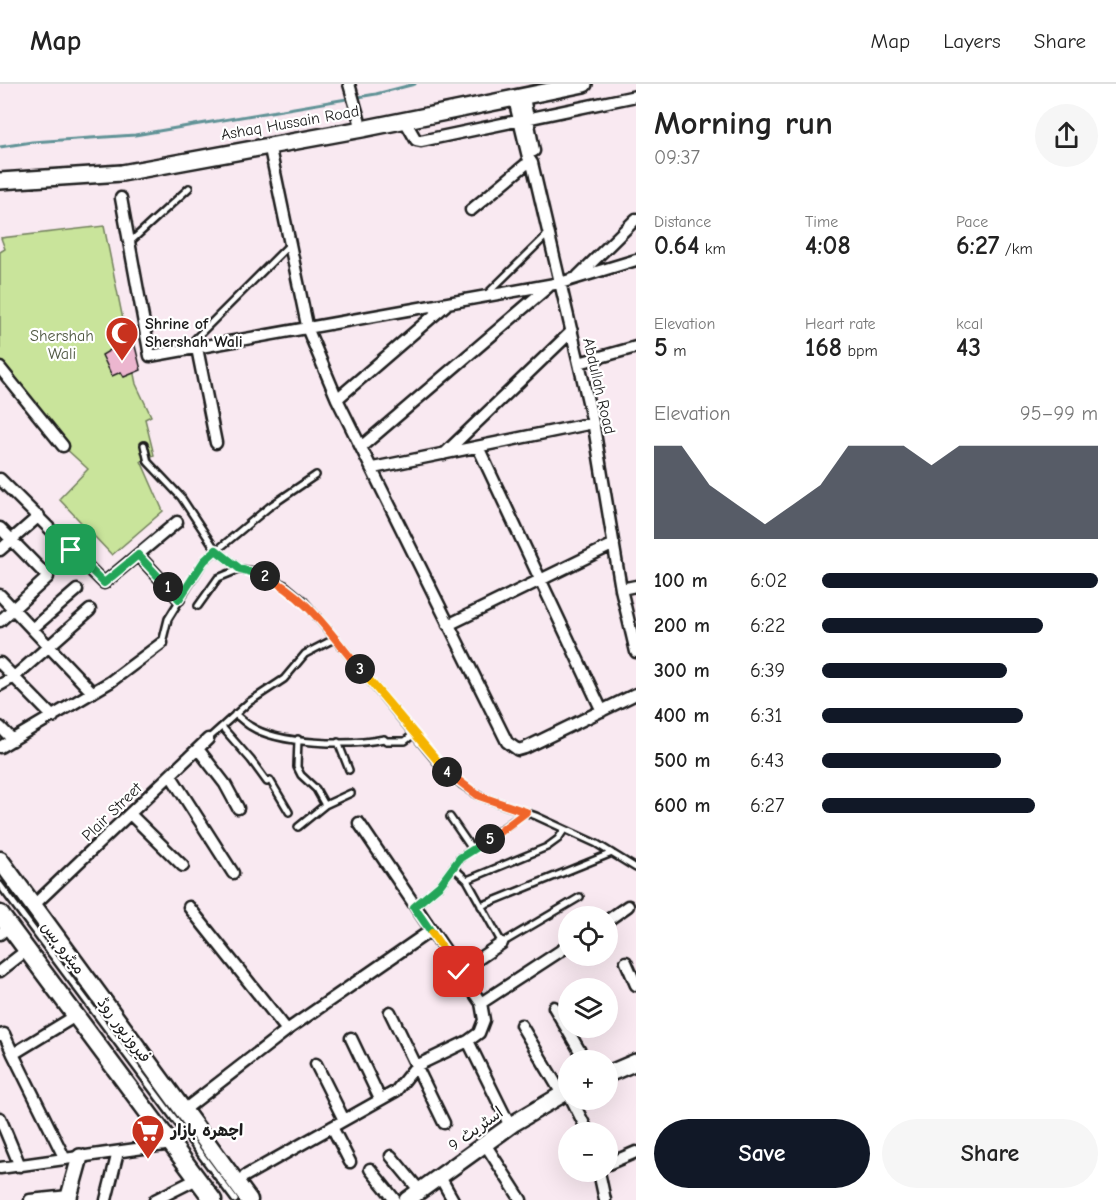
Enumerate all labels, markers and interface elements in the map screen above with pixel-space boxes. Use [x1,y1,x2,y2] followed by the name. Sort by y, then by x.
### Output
[30,25,81,57] text: Map
[871,29,910,53] text: Map
[943,29,1001,53] text: Layers
[1034,29,1086,53] text: Share
[219,102,361,144] street label: Ashaq Hussain Road
[654,104,833,142] text: Morning run
[1035,104,1098,167] button: share
[654,146,700,169] text: 09:37
[654,213,711,231] text: Distance
[805,213,838,231] text: Time
[956,213,988,231] text: Pace
[654,231,699,261] text: 0.64
[805,231,851,261] text: 4:08
[956,231,999,261] text: 6:27
[699,240,726,258] text: km
[999,240,1033,258] text: /km
[104,315,140,362] mosque icon: Shrine of Shershah Wali
[145,315,243,351] place label: Shrine of Shershah Wali
[654,315,715,333] text: Elevation
[805,315,876,333] text: Heart rate
[956,315,983,333] text: kcal
[30,327,94,363] park label: Shershah Wali
[654,333,668,363] text: 5
[805,333,842,363] text: 168
[956,333,981,363] text: 43
[579,336,619,436] street label: Abdullah Road
[668,342,686,360] text: m
[842,342,878,360] text: bpm
[654,402,731,425] text: Elevation
[1020,402,1098,425] text: 95–99 m
[45,524,96,575] pin
[54,533,87,566] icon: arrive
[250,561,280,591] pin: 2
[261,567,269,585] text: 2
[654,569,708,592] text: 100 m
[750,569,787,592] text: 6:02
[153,572,183,602] pin: 1
[165,578,171,596] text: 1
[654,614,710,637] text: 200 m
[750,614,785,637] text: 6:22
[345,654,375,684] pin: 3
[654,659,710,682] text: 300 m
[750,659,785,682] text: 6:39
[356,660,364,678] text: 3
[654,704,709,727] text: 400 m
[750,704,783,727] text: 6:31
[654,749,711,772] text: 500 m
[750,749,784,772] text: 6:43
[432,757,462,787] pin: 4
[443,763,451,781] text: 4
[78,779,146,845] street label: Plair Street
[654,794,710,817] text: 600 m
[750,794,784,817] text: 6:27
[475,824,505,854] pin: 5
[486,830,494,848] text: 5
[558,906,618,1182] map controls
[558,906,618,966] button: locate
[37,918,89,978] street label: میٹرو بس
[433,946,484,997] pin
[442,955,475,988] icon: check
[558,978,618,1038] button: layers
[93,994,154,1067] street label: فیروزپور روڈ
[558,1050,618,1110] button: +
[445,1103,507,1155] street label: اسٹریٹ 9
[130,1113,166,1160] supermarket icon: اچھرہ بازار
[654,1119,870,1188] button: Save
[882,1119,1098,1188] button: Share
[169,1122,243,1140] place label: اچھرہ بازار
[558,1122,618,1182] button: −

